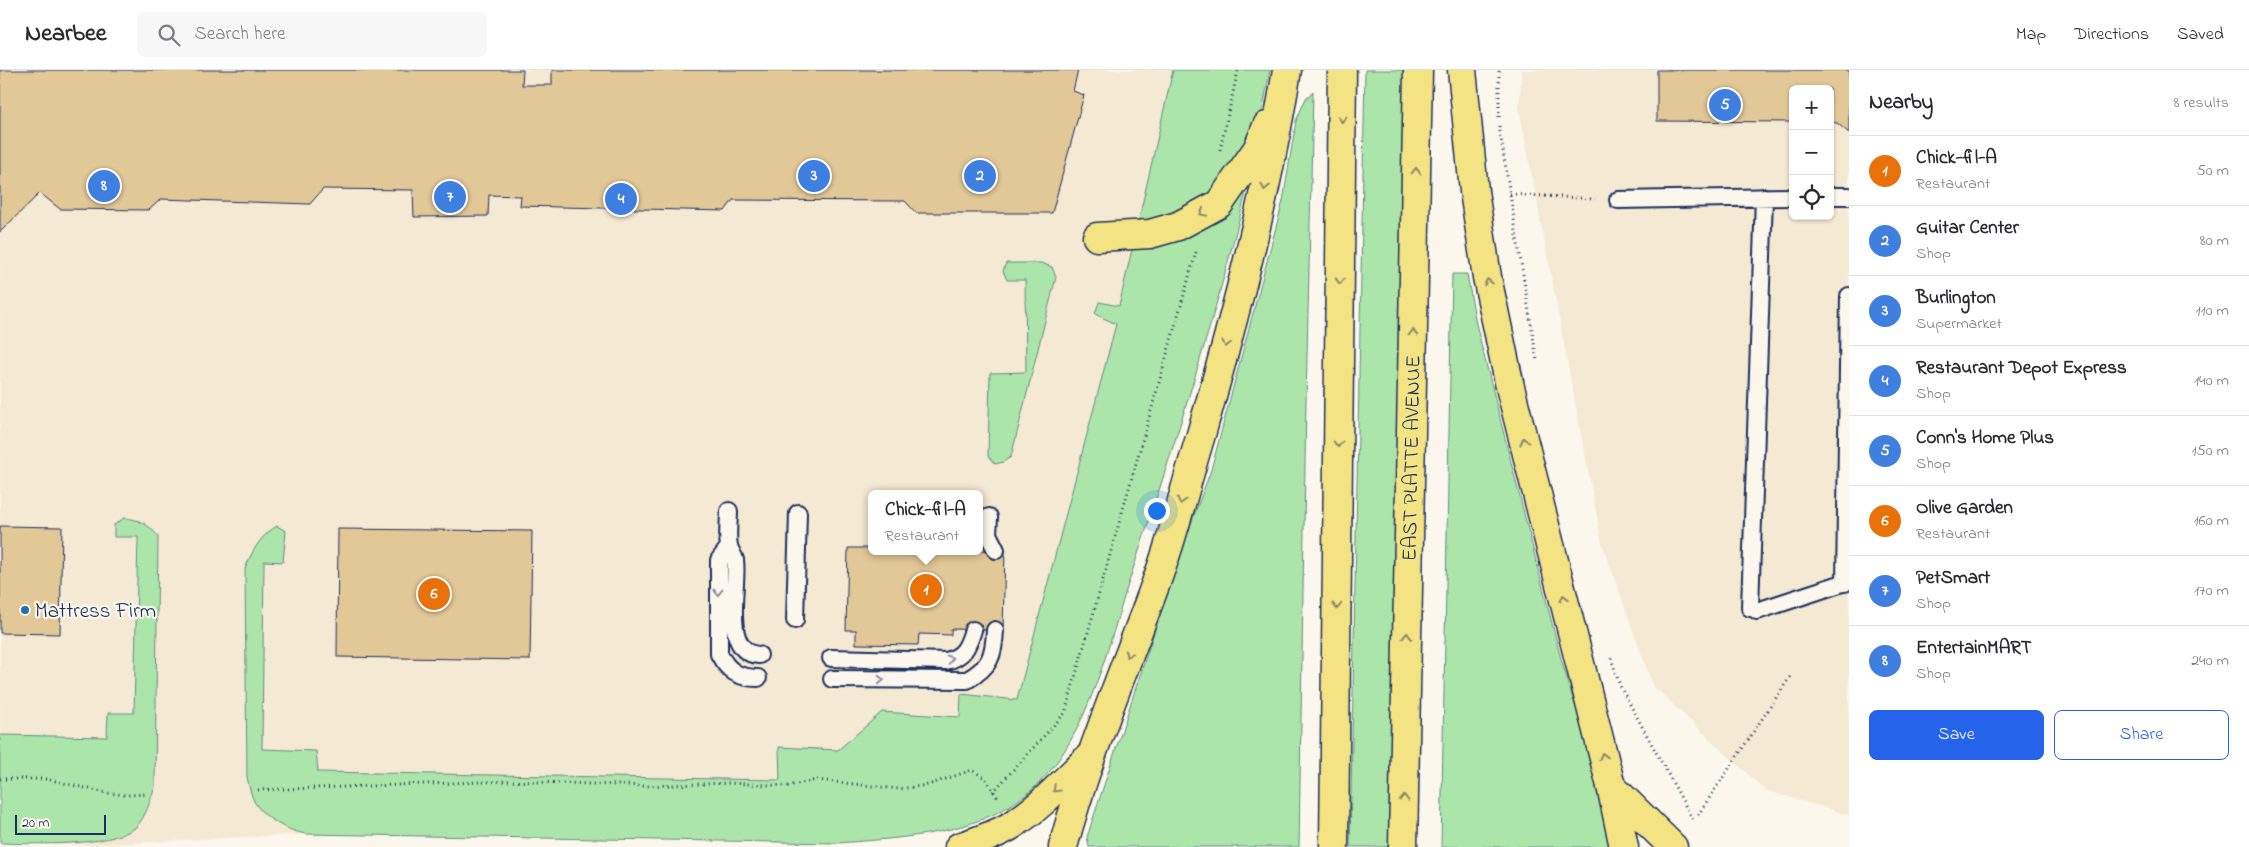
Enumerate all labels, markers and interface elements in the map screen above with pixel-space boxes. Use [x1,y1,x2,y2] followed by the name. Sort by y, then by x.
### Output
[137,12,487,57] search box
[25,17,107,52] text: Nearbee
[155,21,183,49] icon: search
[195,21,286,48] text: Search here
[2016,22,2046,48] text: Map
[2074,22,2149,48] text: Directions
[2177,22,2224,48] text: Saved
[1789,85,1834,220] map controls
[1789,85,1834,130] button: +
[1709,86,1741,124] pin: 5
[1869,88,1933,118] text: Nearby
[2173,91,2229,115] text: 8 results
[1337,115,1347,123] one-way arrow
[1789,130,1834,175] button: −
[1916,145,1997,172] text: Chick-fil-A
[798,157,830,195] pin: 3
[964,157,996,195] pin: 2
[1882,159,1888,183] text: 1
[2197,159,2229,183] text: 50 m
[88,167,120,205] pin: 8
[1411,167,1421,174] one-way arrow
[1916,172,1990,196] text: Restaurant
[1789,175,1834,220] button: locate
[434,178,466,216] pin: 7
[605,180,637,218] pin: 4
[1260,182,1270,191] one-way arrow
[1200,207,1209,217] one-way arrow
[1916,215,2019,242] text: Guitar Center
[1881,229,1889,253] text: 2
[2200,229,2229,253] text: 80 m
[1916,242,1951,266] text: Shop
[1335,278,1345,285] one-way arrow
[1484,278,1494,287] one-way arrow
[1916,285,1996,312] text: Burlington
[1882,299,1888,323] text: 3
[2195,299,2229,323] text: 110 m
[1916,312,2002,336] text: Supermarket
[1408,329,1418,337] one-way arrow
[1221,340,1232,349] one-way arrow
[1396,355,1429,561] street label: EAST PLATTE AVENUE
[1916,355,2127,382] text: Restaurant Depot Express
[1882,369,1888,393] text: 4
[2194,369,2229,393] text: 140 m
[1916,382,1951,406] text: Shop
[1916,425,2054,452] text: Conn's Home Plus
[1519,436,1530,445] one-way arrow
[1880,439,1890,463] text: 5
[2191,439,2229,463] text: 150 m
[1333,440,1343,448] one-way arrow
[1916,452,1951,476] text: Shop
[868,490,983,555] popup
[1916,495,2013,522] text: Olive Garden
[1177,496,1187,504] one-way arrow
[885,497,966,524] text: Chick-fil-A
[1144,498,1170,524] your location
[1881,509,1889,533] text: 6
[2194,509,2229,533] text: 160 m
[1916,522,1990,546] text: Restaurant
[885,524,959,548] text: Restaurant
[1916,565,1990,592] text: PetSmart
[910,571,942,609] pin: 1
[418,575,450,613] pin: 6
[1882,579,1888,603] text: 7
[2194,579,2229,603] text: 170 m
[713,588,724,596] one-way arrow
[1916,592,1951,616] text: Shop
[1559,594,1570,603] one-way arrow
[35,597,156,627] place label: Mattress Firm
[1332,602,1342,610] one-way arrow
[19,604,31,616] marker: Mattress Firm
[1402,632,1412,640] one-way arrow
[1916,635,2032,662] text: EntertainMART
[1124,649,1134,658] one-way arrow
[1882,649,1888,673] text: 8
[2191,649,2229,673] text: 240 m
[945,654,954,665] one-way arrow
[1916,662,1951,686] text: Shop
[877,675,885,685] one-way arrow
[1869,710,2044,760] button: Save
[2054,710,2229,760] button: Share
[1598,751,1609,760] one-way arrow
[1052,783,1061,792] one-way arrow
[1399,794,1409,802] one-way arrow
[15,812,106,835] scale bar
[22,813,49,834] text: 20 m

